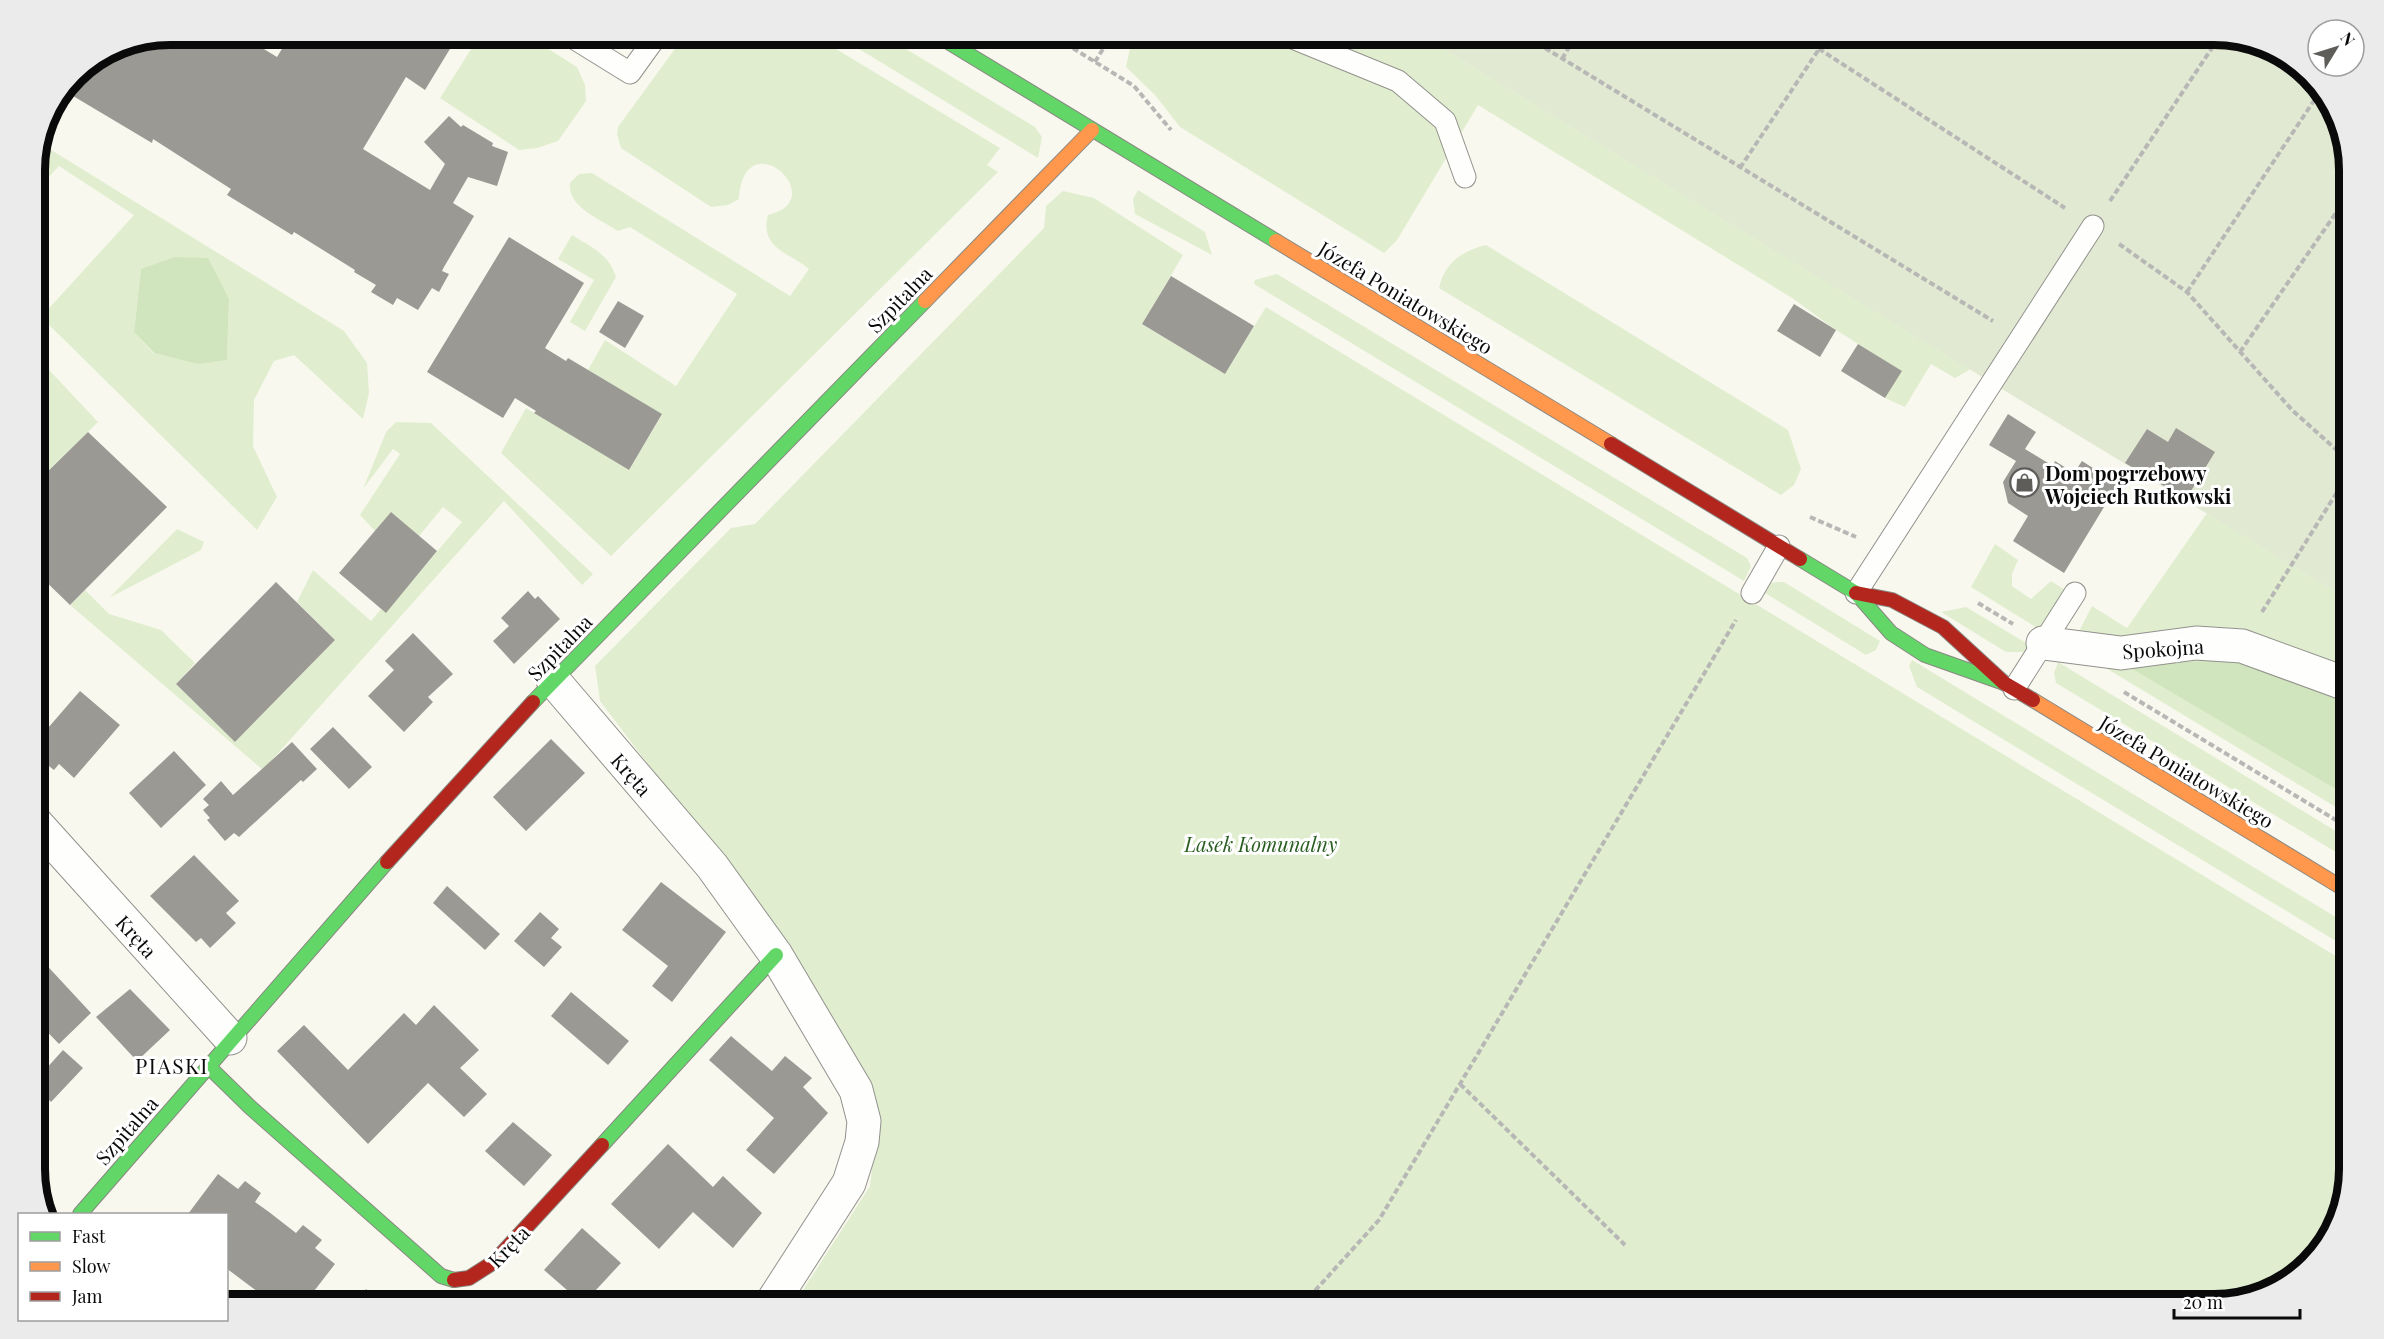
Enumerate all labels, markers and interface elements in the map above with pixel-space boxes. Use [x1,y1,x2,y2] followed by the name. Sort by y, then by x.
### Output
[2306,18,2366,78] north arrow
[2336,27,2360,50] text: N
[1313,234,1498,360] street label: Józefa Poniatowskiego
[861,260,937,338] street label: Szpitalna
[2044,459,2231,509] place label: Dom pogrzebowy Wojciech Rutkowski
[2008,467,2040,499] shop icon: Dom pogrzebowy Wojciech Rutkowski
[521,608,597,686] street label: Szpitalna
[2121,632,2205,664] street label: Spokojna
[2094,708,2279,834] street label: Józefa Poniatowskiego
[606,747,658,801] street label: Kręta
[1184,830,1338,857] park label: Lasek Komunalny
[111,909,163,963] street label: Kręta
[135,1051,209,1079] district label: PIASKI
[89,1090,163,1170] street label: Szpitalna
[18,1213,228,1321] legend
[481,1219,535,1273] street label: Kręta
[72,1224,106,1248] text: Fast
[72,1254,110,1278] text: Slow
[2174,1282,2300,1320] scale bar
[71,1284,102,1308] text: Jam
[2183,1290,2223,1314] text: 20 m

